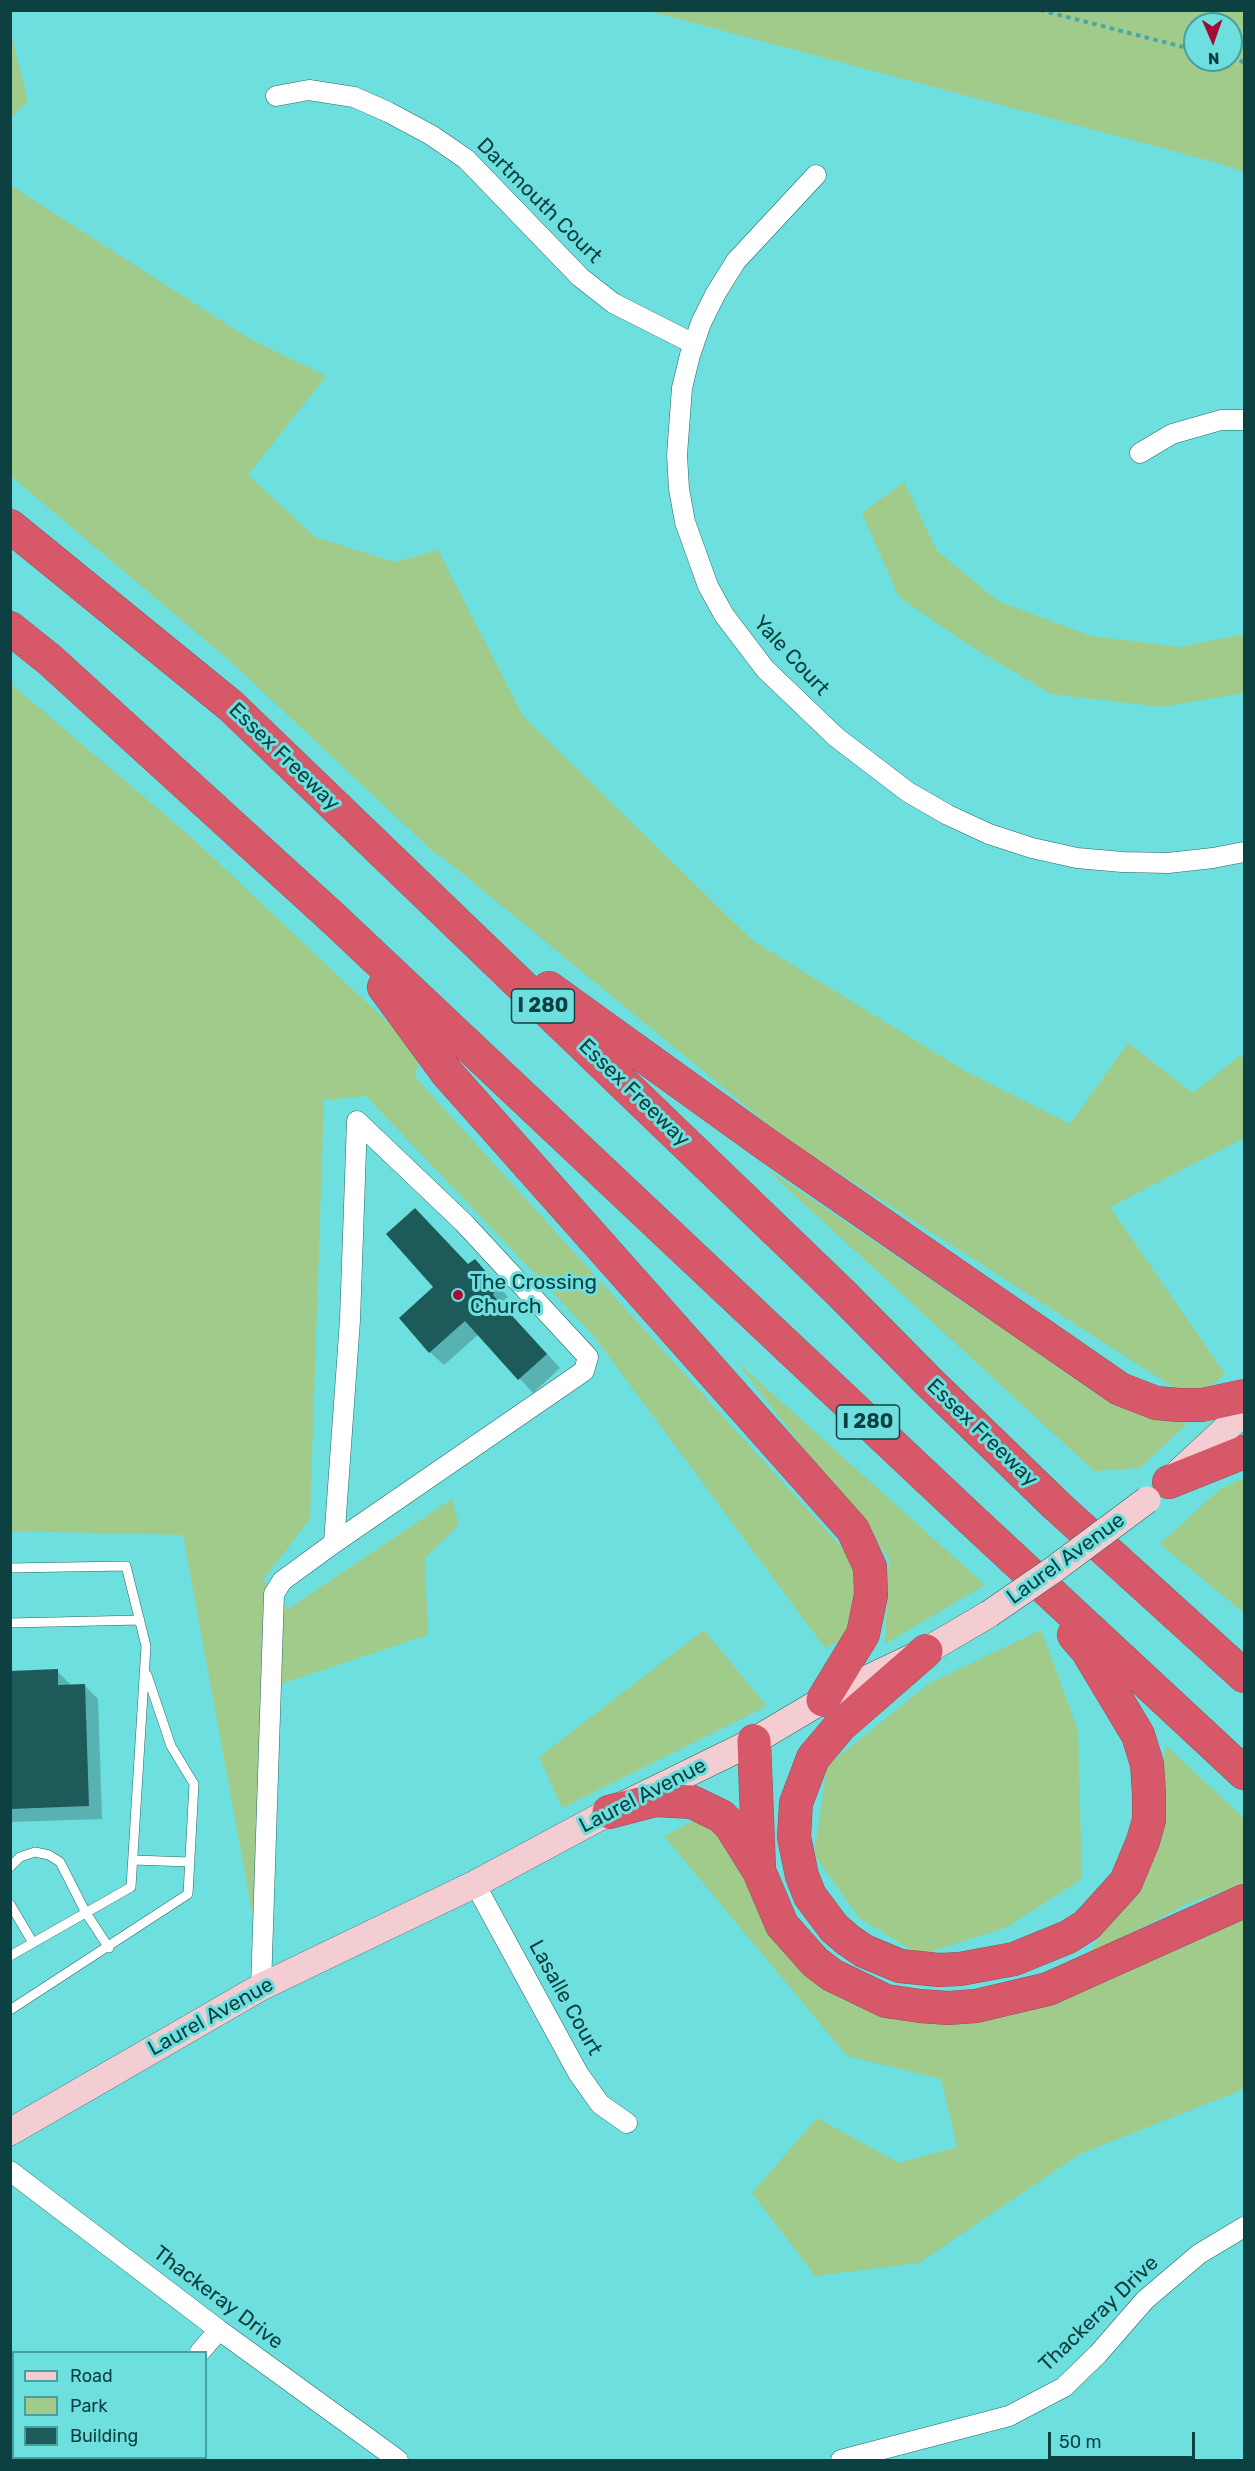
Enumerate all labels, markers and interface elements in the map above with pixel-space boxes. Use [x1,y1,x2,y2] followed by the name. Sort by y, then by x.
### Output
[1183,12,1243,72] north arrow
[1207,49,1220,68] text: N
[471,133,607,269] street label: Dartmouth Court
[748,611,834,701] street label: Yale Court
[223,698,345,816] street label: Essex Freeway
[512,989,574,1023] road number: I 280
[573,1034,695,1152] street label: Essex Freeway
[470,1270,597,1320] place label: The Crossing Church
[451,1288,465,1302] marker: The Crossing Church
[921,1374,1043,1492] street label: Essex Freeway
[836,1405,900,1439] road number: I 280
[1002,1508,1130,1610] street label: Laurel Avenue
[575,1753,711,1839] street label: Laurel Avenue
[523,1936,607,2060] street label: Lasalle Court
[144,1972,278,2062] street label: Laurel Avenue
[148,2241,288,2355] street label: Thackeray Drive
[1034,2251,1164,2377] street label: Thackeray Drive
[12,2351,207,2459] legend
[70,2365,113,2387] text: Road
[70,2395,107,2417] text: Park
[1051,2420,1198,2458] scale bar
[70,2425,138,2447] text: Building
[1059,2431,1102,2453] text: 50 m

